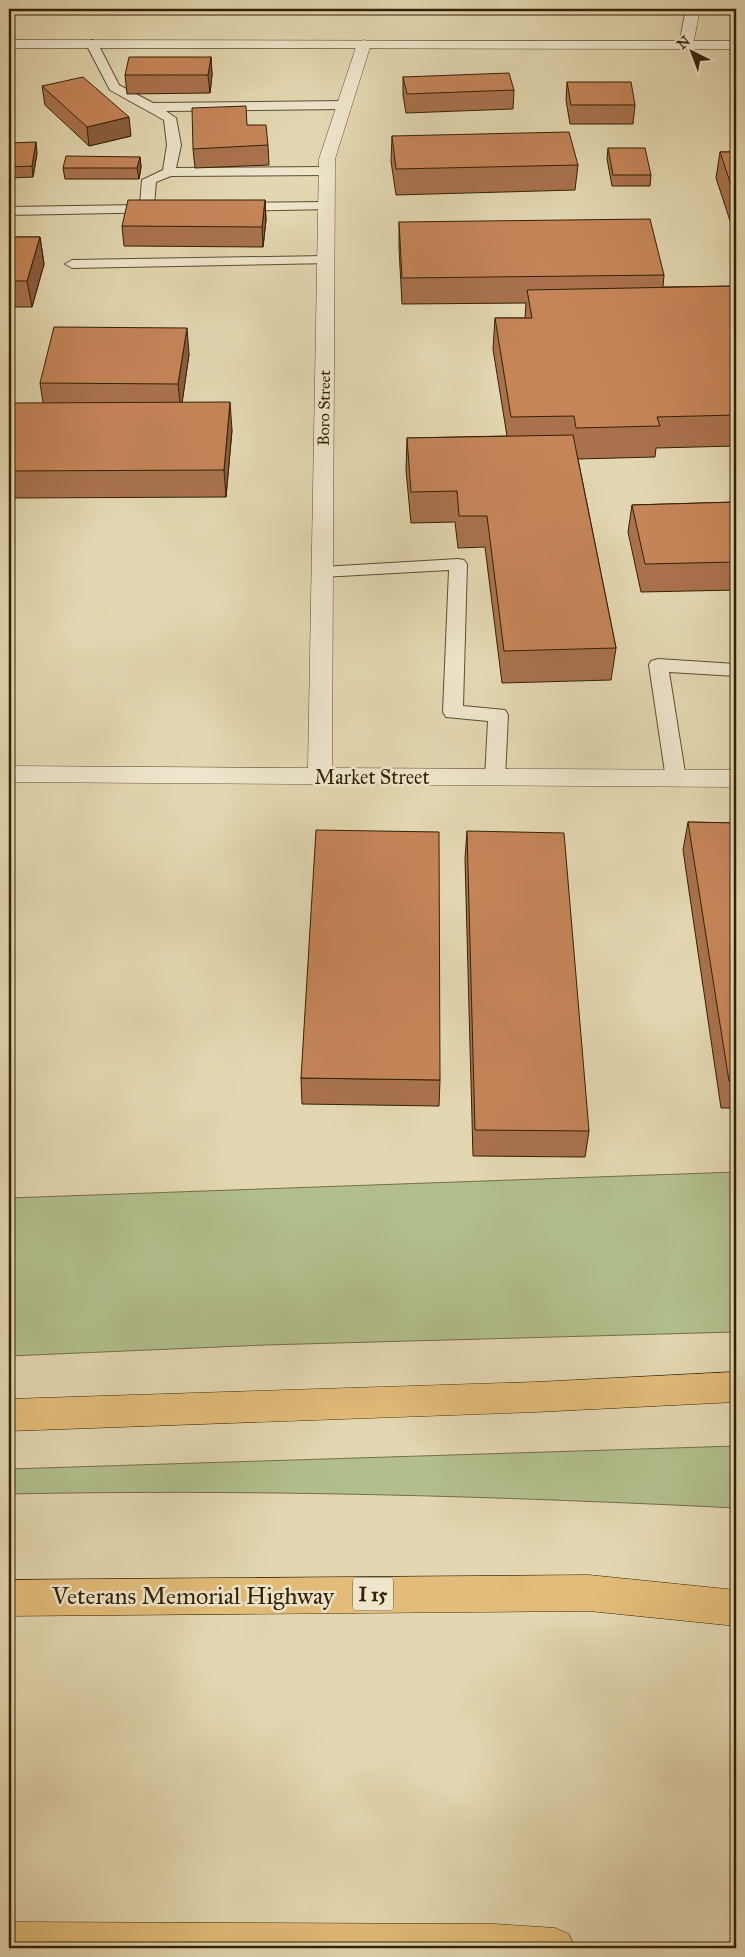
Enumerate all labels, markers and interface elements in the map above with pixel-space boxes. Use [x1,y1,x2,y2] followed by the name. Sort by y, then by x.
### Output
[668,28,718,78] north arrow
[674,32,694,53] text: N
[314,370,334,446] street label: Boro Street
[315,765,429,789] street label: Market Street
[353,1578,393,1610] road number: I 15
[51,1581,335,1611] street label: Veterans Memorial Highway

